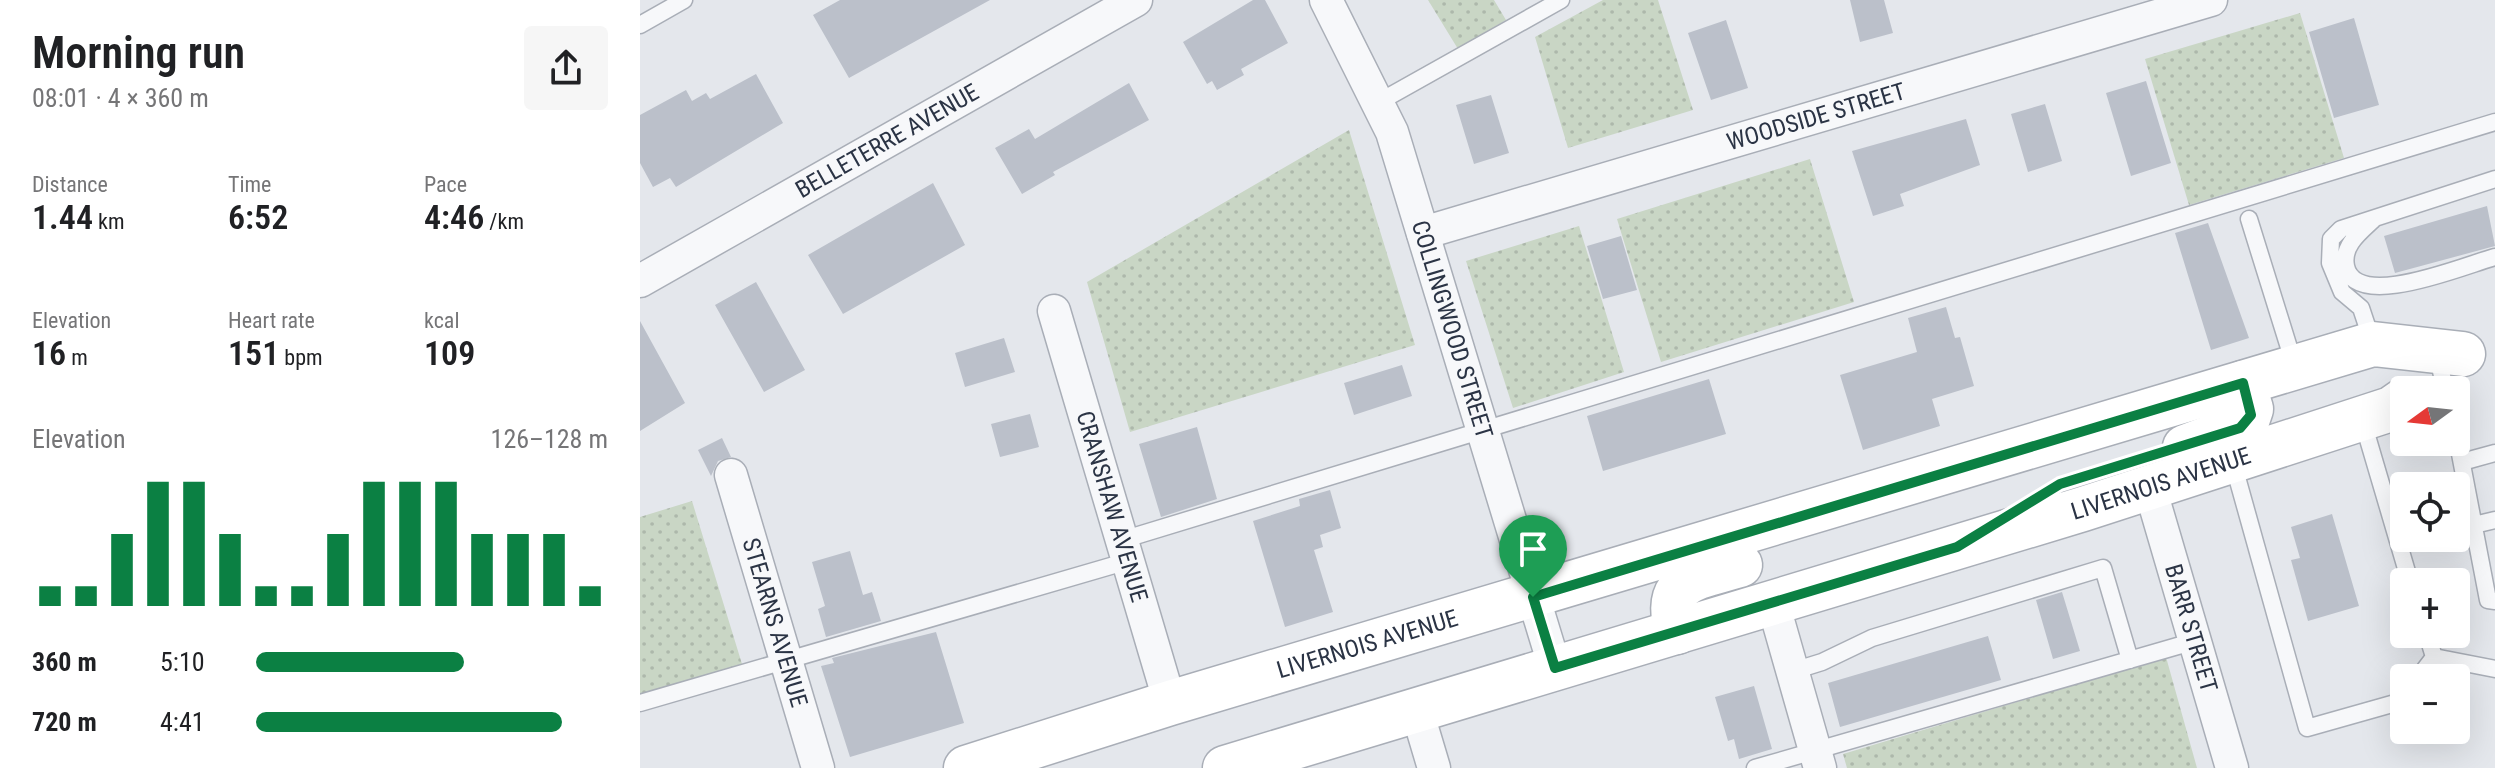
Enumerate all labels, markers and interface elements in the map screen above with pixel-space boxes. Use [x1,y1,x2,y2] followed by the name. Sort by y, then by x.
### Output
[524,26,608,110] button: share
[32,27,245,79] text: Morning run
[1724,77,1909,156] street label: WOODSIDE STREET
[791,78,984,204] street label: BELLETERRE AVENUE
[32,83,209,113] text: 08:01 · 4 × 360 m
[32,172,108,197] text: Distance
[228,172,271,197] text: Time
[424,172,467,197] text: Pace
[32,197,93,237] text: 1.44
[228,197,288,237] text: 6:52
[424,197,484,237] text: 4:46
[93,209,125,234] text: km
[484,209,524,234] text: /km
[1406,217,1498,442] street label: COLLINGWOOD STREET
[32,308,111,333] text: Elevation
[228,308,315,333] text: Heart rate
[424,308,459,333] text: kcal
[32,333,66,373] text: 16
[228,333,279,373] text: 151
[424,333,475,373] text: 109
[66,345,88,370] text: m
[279,345,323,370] text: bpm
[2390,376,2470,456] north arrow
[2390,376,2470,744] map controls
[1070,408,1153,606] street label: CRANSHAW AVENUE
[32,424,126,454] text: Elevation
[491,424,608,454] text: 126–128 m
[2068,441,2254,526] street label: LIVERNOIS AVENUE
[2390,472,2470,552] button: locate
[1499,515,1567,597] pin
[1511,527,1555,571] icon: arrive
[737,535,813,710] street label: STEARNS AVENUE
[2159,561,2223,696] street label: BARR STREET
[2390,568,2470,648] button: +
[1274,604,1461,684] street label: LIVERNOIS AVENUE
[32,647,97,677] text: 360 m
[160,647,205,677] text: 5:10
[2390,664,2470,744] button: −
[32,707,97,737] text: 720 m
[160,707,205,737] text: 4:41

